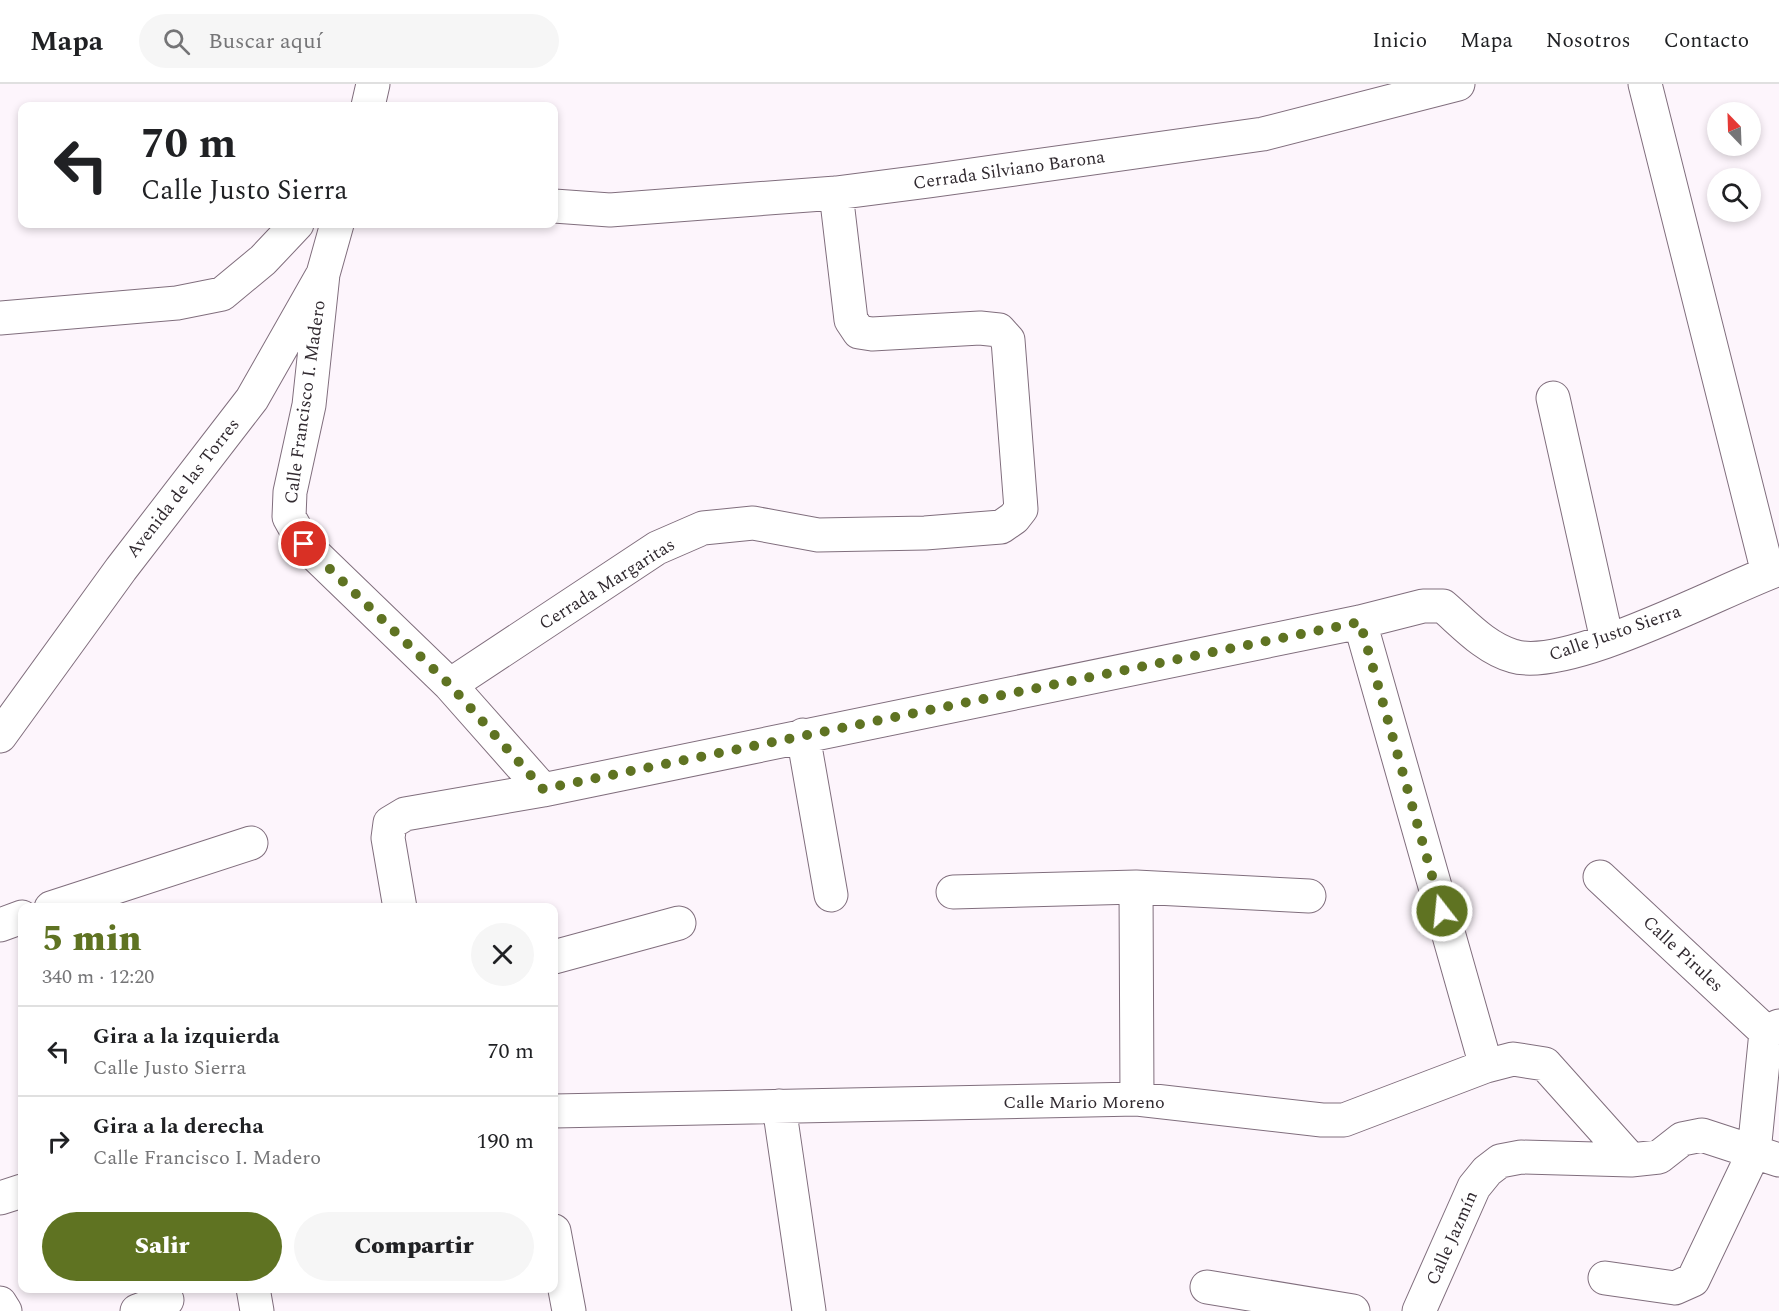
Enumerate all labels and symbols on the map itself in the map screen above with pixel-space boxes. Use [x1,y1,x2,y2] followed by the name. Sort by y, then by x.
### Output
[1707,102,1761,156] north arrow
[911,143,1107,197] street label: Cerrada Silviano Barona
[277,298,333,506] street label: Calle Francisco I. Madero
[120,412,246,564] street label: Avenida de las Torres
[278,518,329,569] pin
[534,531,680,637] street label: Cerrada Margaritas
[1545,598,1685,668] street label: Calle Justo Sierra
[1410,879,1474,943] position arrow
[1637,909,1729,999] street label: Calle Pirules
[1003,1089,1165,1116] street label: Calle Mario Moreno
[1419,1186,1485,1290] street label: Calle Jazmín

